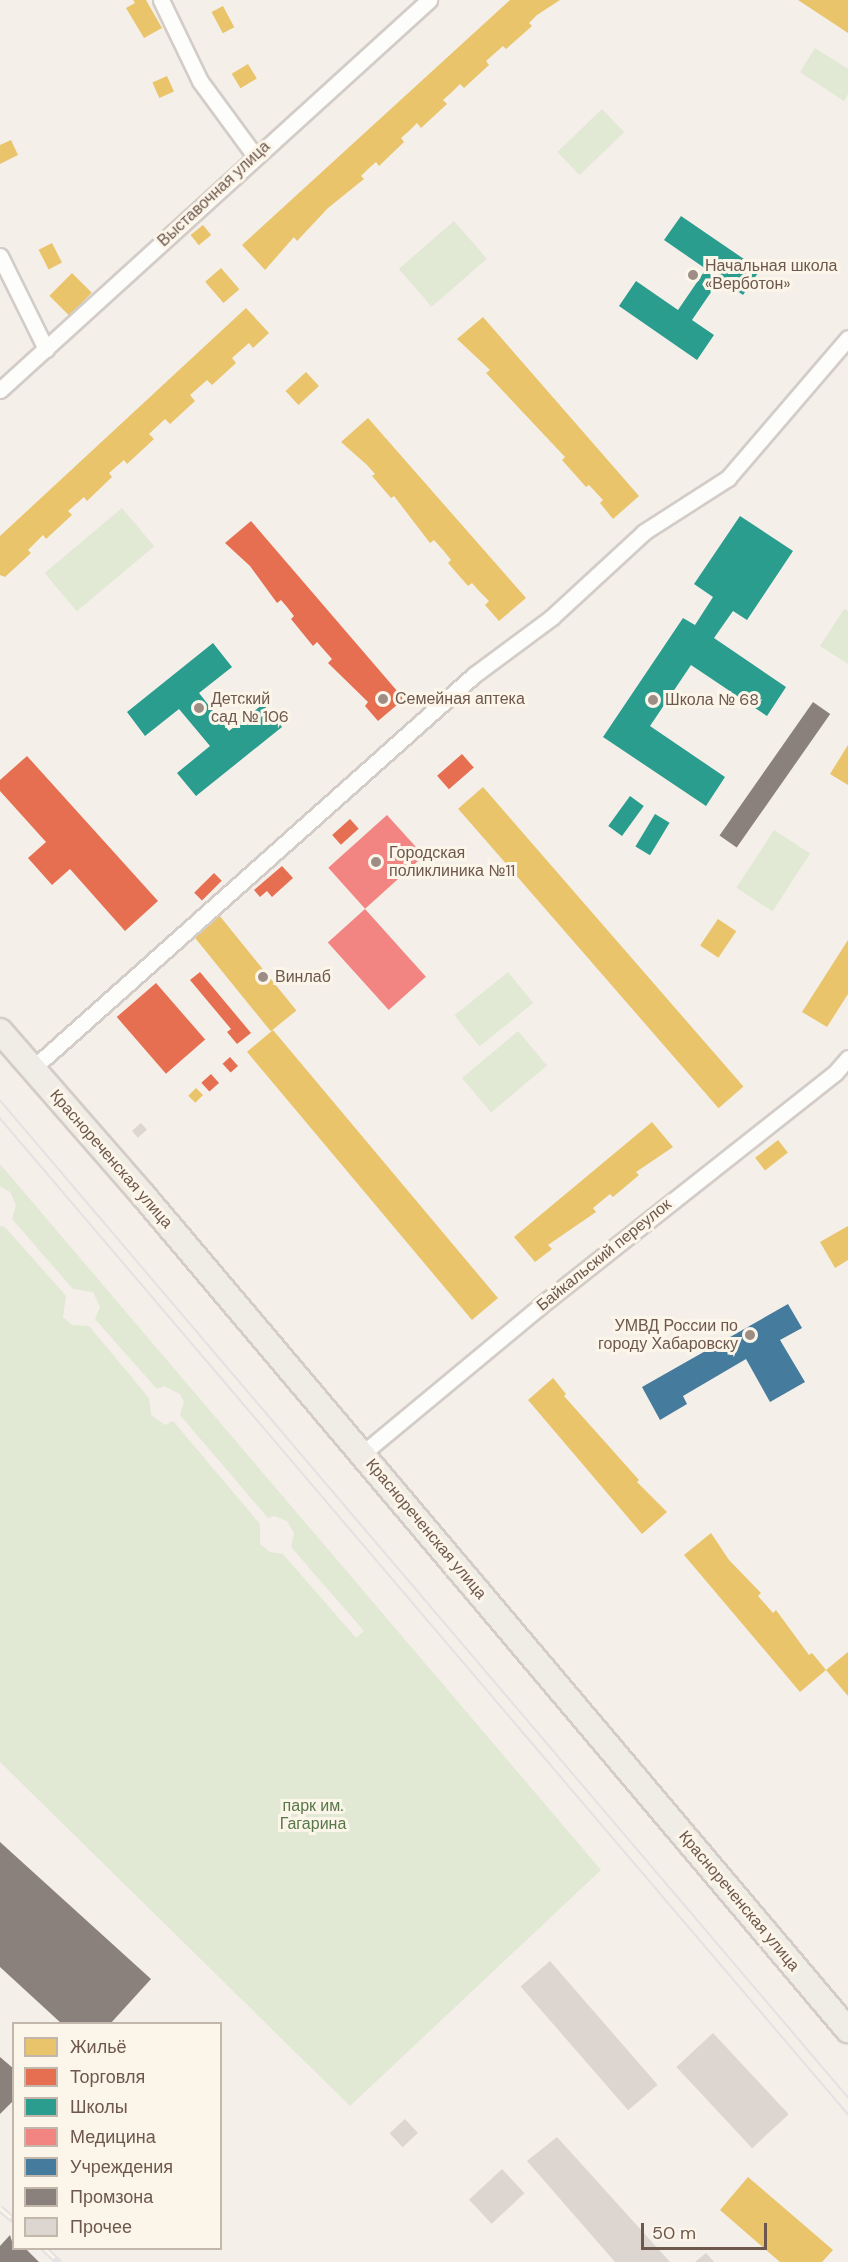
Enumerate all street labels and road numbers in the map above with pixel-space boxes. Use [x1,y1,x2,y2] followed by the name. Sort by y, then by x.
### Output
[154,137,274,251] street label: Выставочная улица
[46,1086,176,1232] street label: Краснореченская улица
[533,1195,675,1315] street label: Байкальский переулок
[362,1455,490,1603] street label: Краснореченская улица
[675,1827,803,1975] street label: Краснореченская улица

